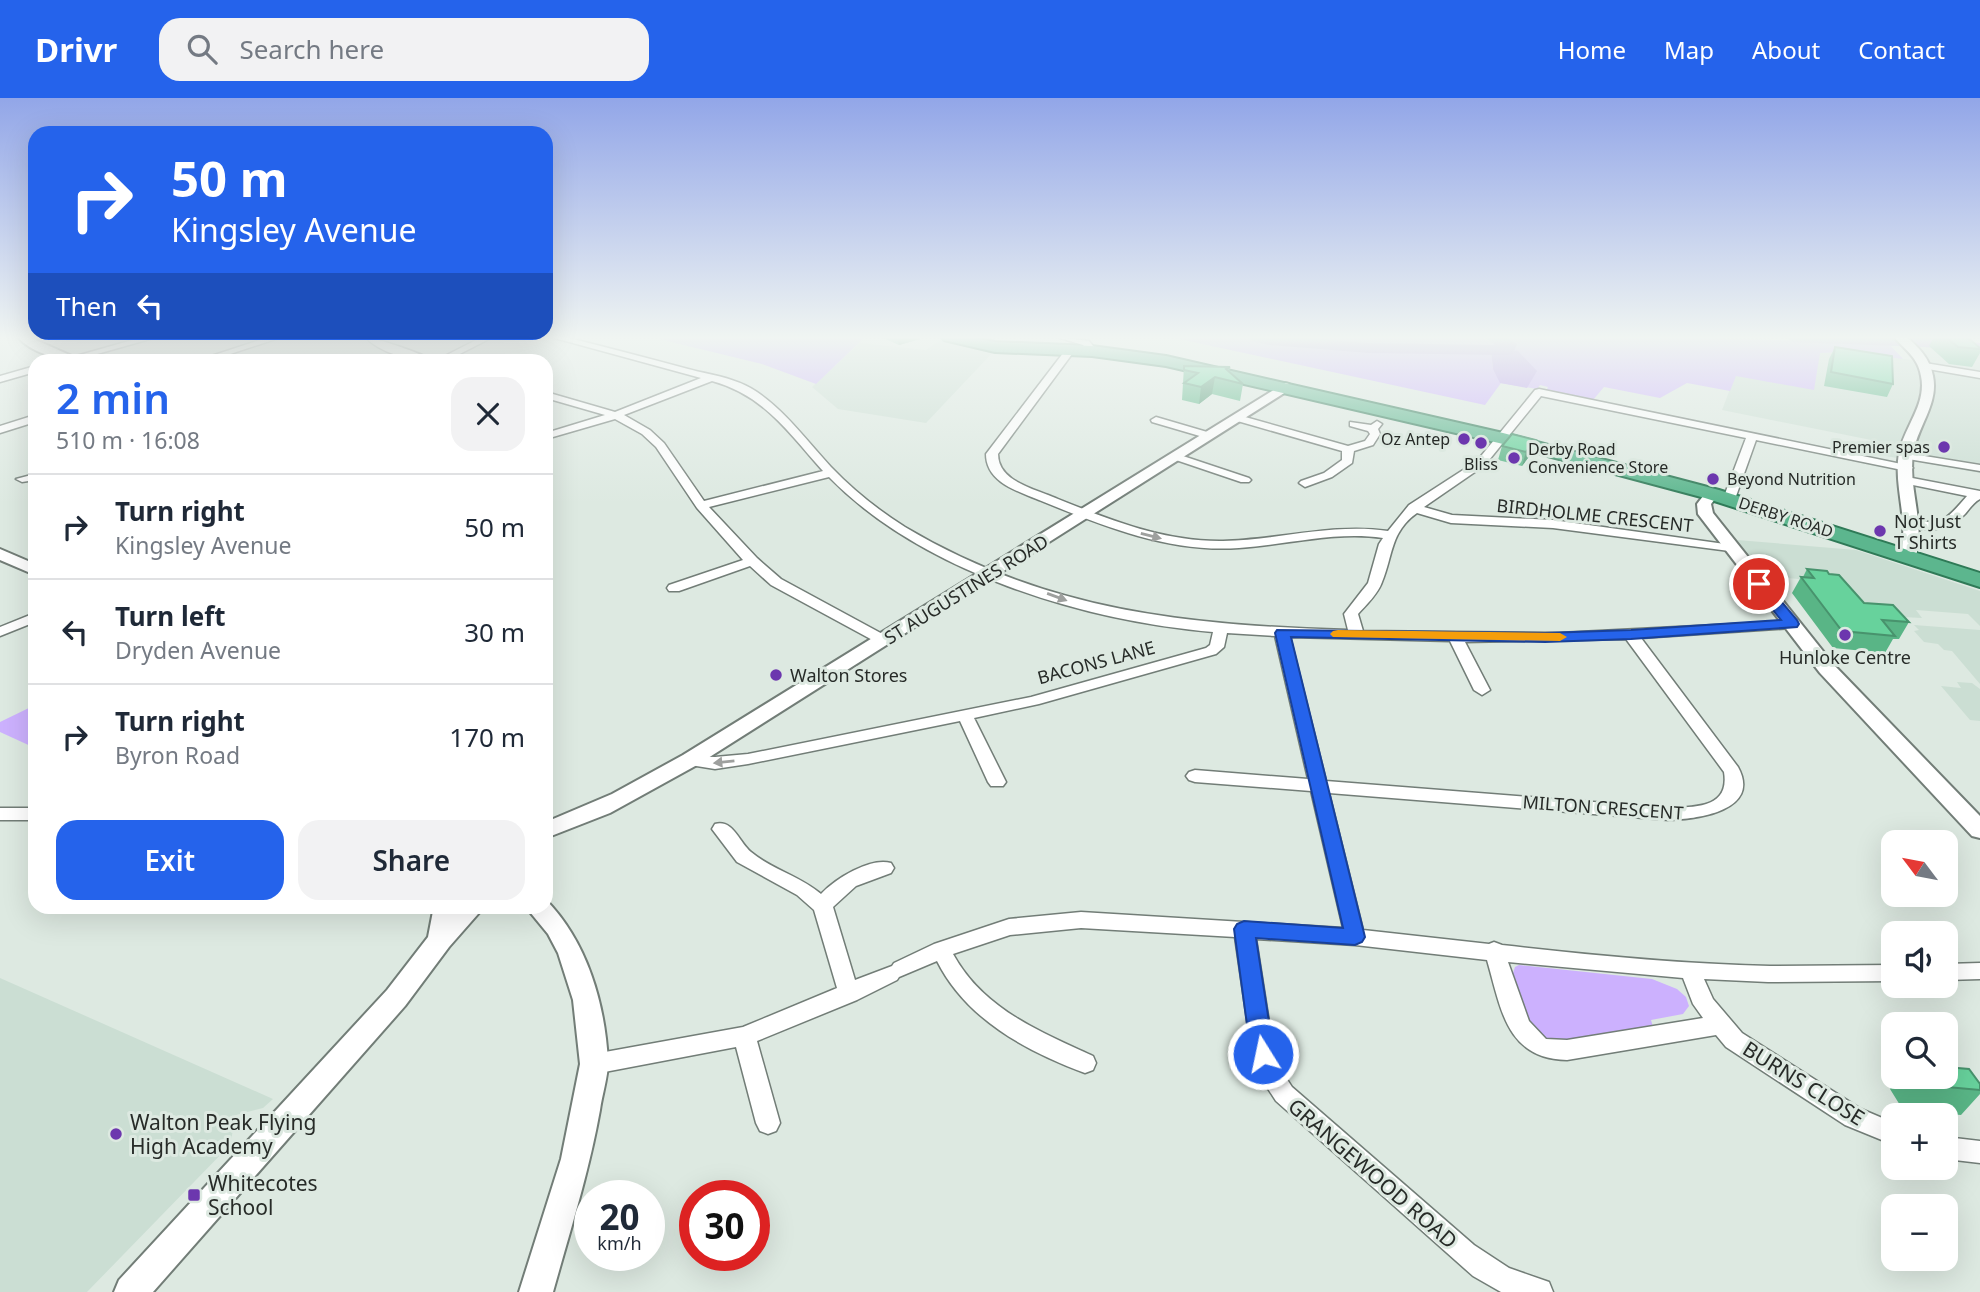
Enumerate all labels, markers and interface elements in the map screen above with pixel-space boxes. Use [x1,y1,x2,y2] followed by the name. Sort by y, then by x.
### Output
[159,18,649,81] search box
[35,27,117,72] text: Drivr
[183,30,221,68] icon: search
[239,31,384,67] text: Search here
[1558,33,1626,66] text: Home
[1664,33,1714,66] text: Map
[1752,33,1820,66] text: About
[1858,33,1945,66] text: Contact
[171,145,288,211] text: 50 m
[56,154,147,245] icon: right
[171,208,417,251] text: Kingsley Avenue
[131,287,169,325] icon: left
[56,288,117,324] text: Then
[56,369,170,426] text: 2 min
[451,377,525,451] button: close
[56,424,200,456] text: 510 m · 16:08
[1381,428,1450,450] place label: Oz Antep
[1456,431,1472,447] marker: Oz Antep
[1473,435,1489,451] marker: Bliss
[1832,436,1930,458] place label: Premier spas
[1528,438,1668,478] place label: Derby Road Convenience Store
[1936,439,1952,455] marker: Premier spas
[1506,450,1522,466] marker: Derby Road Convenience Store
[1464,453,1498,475] place label: Bliss
[1727,468,1856,490] place label: Beyond Nutrition
[1705,471,1721,487] marker: Beyond Nutrition
[1736,491,1836,543] street label: DERBY ROAD
[115,493,245,529] text: Turn right
[1496,493,1694,537] street label: BIRDHOLME CRESCENT
[56,508,94,546] icon: right
[464,509,525,545] text: 50 m
[1894,509,1961,554] place label: Not Just T Shirts
[1872,523,1888,539] marker: Not Just T Shirts
[115,529,291,561] text: Kingsley Avenue
[879,529,1053,649] street label: ST AUGUSTINES ROAD
[1140,531,1162,542] one-way arrow
[1729,554,1789,614] pin
[1740,565,1778,603] icon: arrive
[1046,592,1067,603] one-way arrow
[115,598,226,634] text: Turn left
[56,613,94,651] icon: left
[464,614,525,650] text: 30 m
[1837,627,1853,643] marker: Hunloke Centre
[115,634,281,666] text: Dryden Avenue
[1035,635,1157,689] street label: BACONS LANE
[1779,645,1911,669] place label: Hunloke Centre
[790,663,907,687] place label: Walton Stores
[768,667,784,683] marker: Walton Stores
[115,703,245,739] text: Turn right
[56,718,94,756] icon: right
[449,719,525,755] text: 170 m
[115,739,240,771] text: Byron Road
[712,756,734,767] one-way arrow
[1522,789,1684,825] street label: MILTON CRESCENT
[56,820,284,900] button: Exit
[298,820,525,900] button: Share
[1881,830,1958,906] north arrow
[1881,830,1958,1271] map controls
[1881,921,1958,998] button: sound
[1881,1012,1958,1089] button: search
[1226,1017,1300,1091] position arrow
[1738,1034,1870,1132] street label: BURNS CLOSE
[1283,1092,1463,1254] street label: GRANGEWOOD ROAD
[1881,1103,1958,1180] button: +
[130,1108,316,1160] place label: Walton Peak Flying High Academy
[108,1126,124,1142] marker: Walton Peak Flying High Academy
[208,1169,318,1221] place label: Whitecotes School
[679,1180,770,1271] speed limit sign: 30
[186,1187,202,1203] marker: Whitecotes School
[599,1193,640,1240] text: 20
[1881,1194,1958,1271] button: −
[597,1231,642,1255] text: km/h

